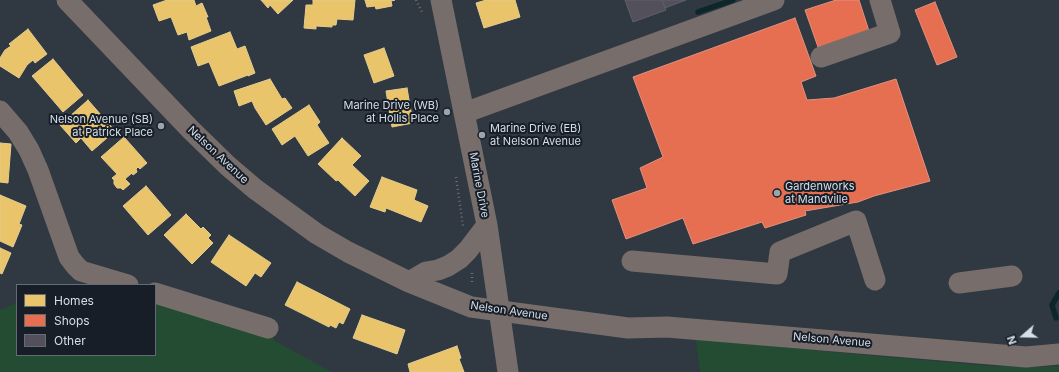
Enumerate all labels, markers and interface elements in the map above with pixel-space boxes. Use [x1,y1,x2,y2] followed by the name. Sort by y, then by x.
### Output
[343,99,439,125] place label: Marine Drive (WB) at Hollis Place
[442,107,452,117] marker: Marine Drive (WB) at Hollis Place
[50,113,153,139] place label: Nelson Avenue (SB) at Patrick Place
[156,121,166,131] marker: Nelson Avenue (SB) at Patrick Place
[490,122,581,148] place label: Marine Drive (EB) at Nelson Avenue
[185,124,251,186] street label: Nelson Avenue
[477,130,487,140] marker: Marine Drive (EB) at Nelson Avenue
[466,151,492,219] street label: Marine Drive
[785,180,855,206] place label: Gardenworks at Mandville
[772,188,782,198] marker: Gardenworks at Mandville
[16,284,156,356] legend
[54,293,94,308] text: Homes
[469,299,549,323] street label: Nelson Avenue
[54,313,90,328] text: Shops
[1003,316,1043,356] north arrow
[793,330,871,350] street label: Nelson Avenue
[54,333,86,348] text: Other
[1004,334,1020,346] text: N

